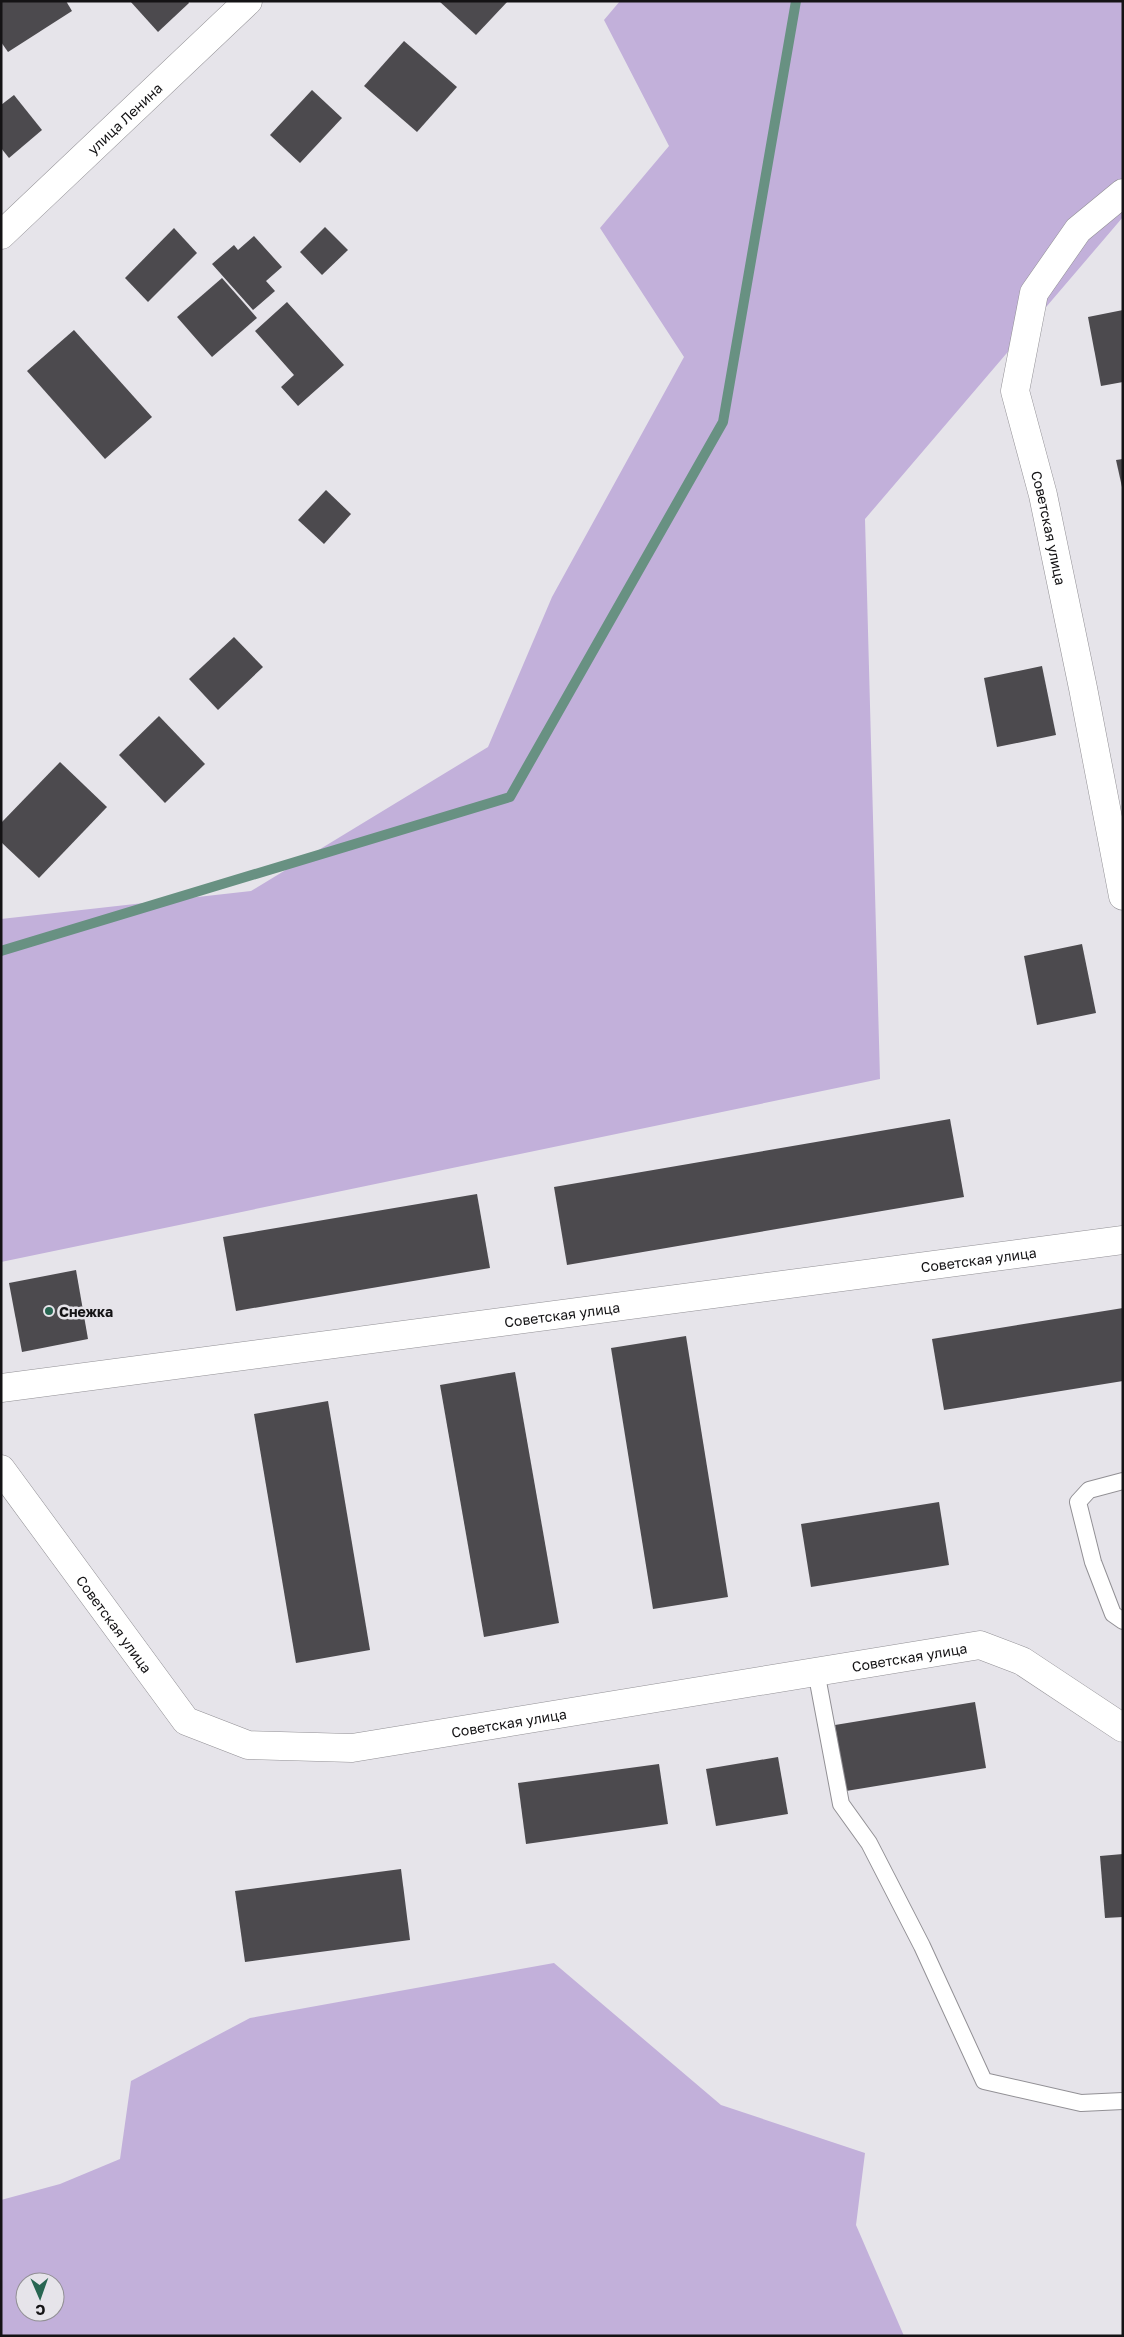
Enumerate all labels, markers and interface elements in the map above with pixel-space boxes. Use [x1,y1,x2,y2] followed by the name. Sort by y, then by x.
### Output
[84,79,165,157] street label: улица Ленина
[1028,469,1070,586] street label: Советская улица
[920,1243,1037,1275] street label: Советская улица
[503,1298,621,1330] street label: Советская улица
[59,1303,113,1320] place label: Снежка
[43,1305,55,1317] marker: Снежка
[73,1572,156,1676] street label: Советская улица
[850,1639,968,1674] street label: Советская улица
[450,1704,568,1740] street label: Советская улица
[15,2272,65,2322] north arrow
[35,2302,46,2319] text: С

